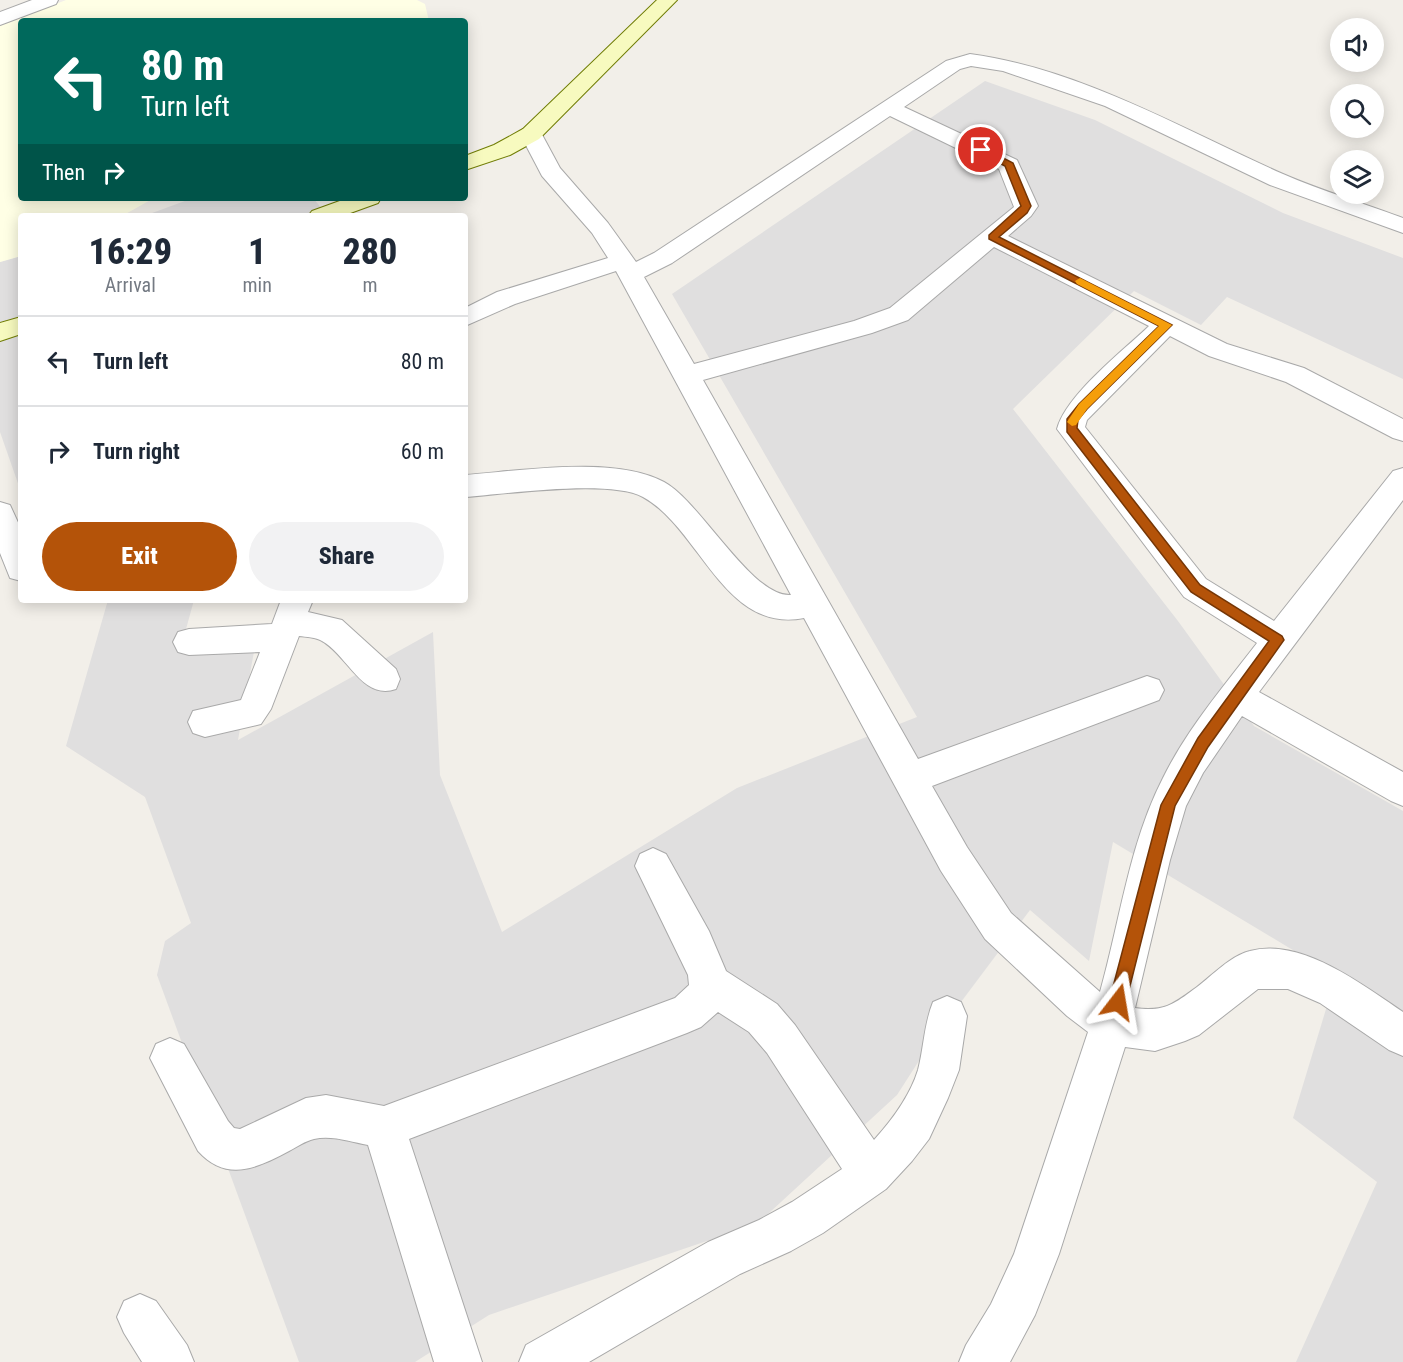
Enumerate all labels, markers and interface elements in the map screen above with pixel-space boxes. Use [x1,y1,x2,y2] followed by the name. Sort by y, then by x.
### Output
[1330,18,1384,204] map controls
[1330,18,1384,72] button: sound
[141,41,224,90] text: 80 m
[42,42,120,120] icon: left
[1330,84,1384,138] button: search
[141,91,230,123] text: Turn left
[955,124,1006,175] pin
[964,133,997,166] icon: arrive
[1330,150,1384,204] button: layers
[97,156,130,189] icon: right
[42,160,85,185] text: Then
[89,231,172,273] text: 16:29
[248,231,266,273] text: 1
[342,231,397,273] text: 280
[105,273,156,297] text: Arrival
[243,273,272,297] text: min
[362,273,377,297] text: m
[42,345,75,378] icon: left
[93,349,168,374] text: Turn left
[401,349,444,374] text: 80 m
[42,435,75,468] icon: right
[93,439,180,464] text: Turn right
[401,439,444,464] text: 60 m
[42,522,237,591] button: Exit
[249,522,444,591] button: Share
[1086,970,1150,1034] position arrow

